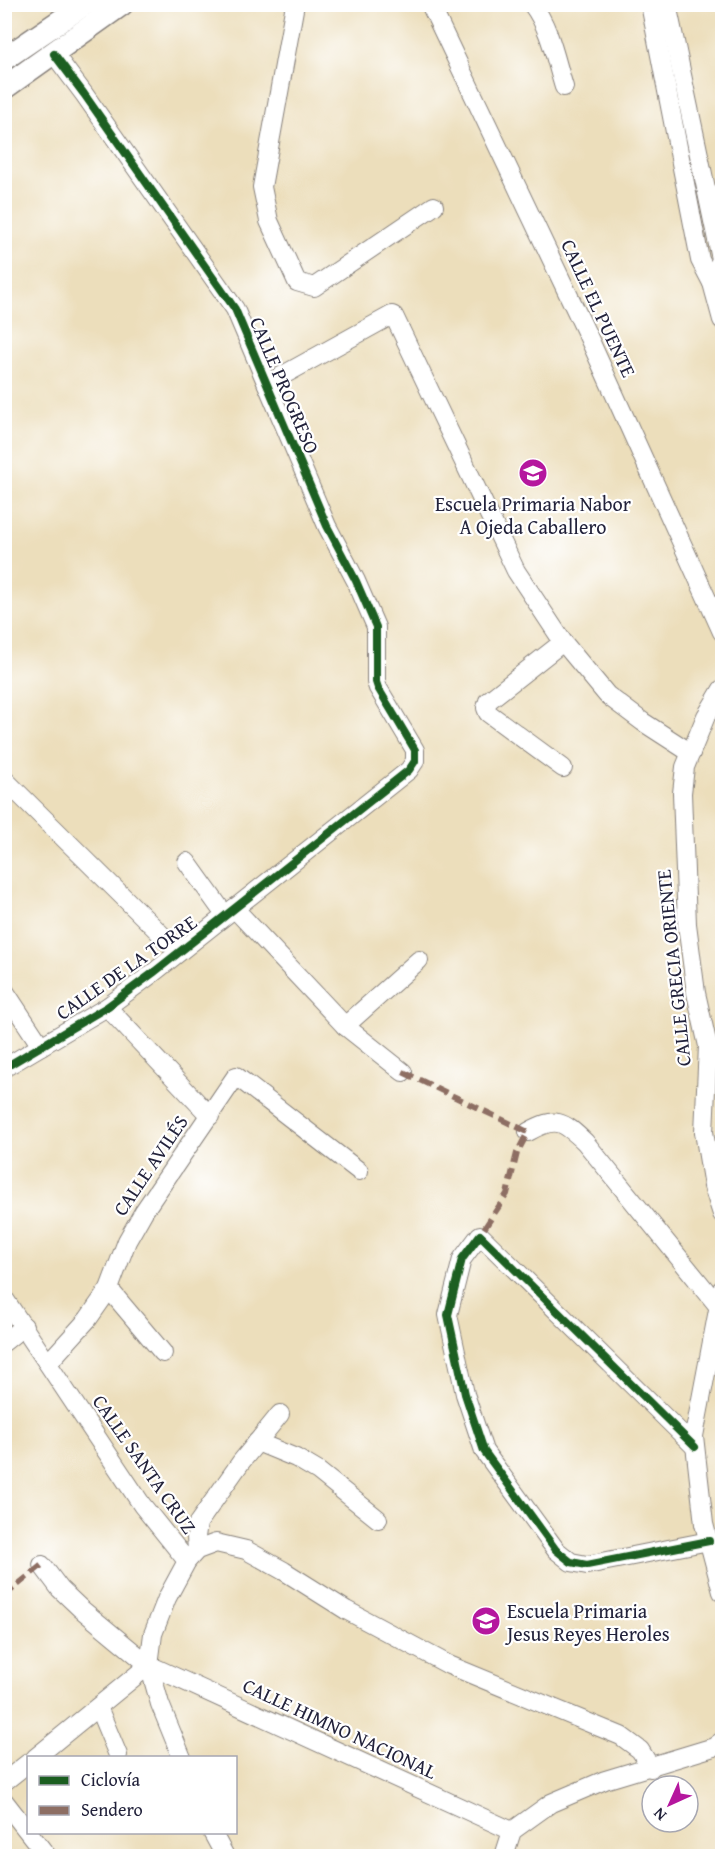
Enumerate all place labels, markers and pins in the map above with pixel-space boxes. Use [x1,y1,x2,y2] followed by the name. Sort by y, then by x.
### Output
[517,457,549,489] school or university icon: Escuela Primaria Nabor A Ojeda Caballero
[435,489,631,541] place label: Escuela Primaria Nabor A Ojeda Caballero
[504,1596,670,1648] place label: Escuela Primaria Jesus Reyes Heroles
[470,1605,502,1637] school or university icon: Escuela Primaria Jesus Reyes Heroles

